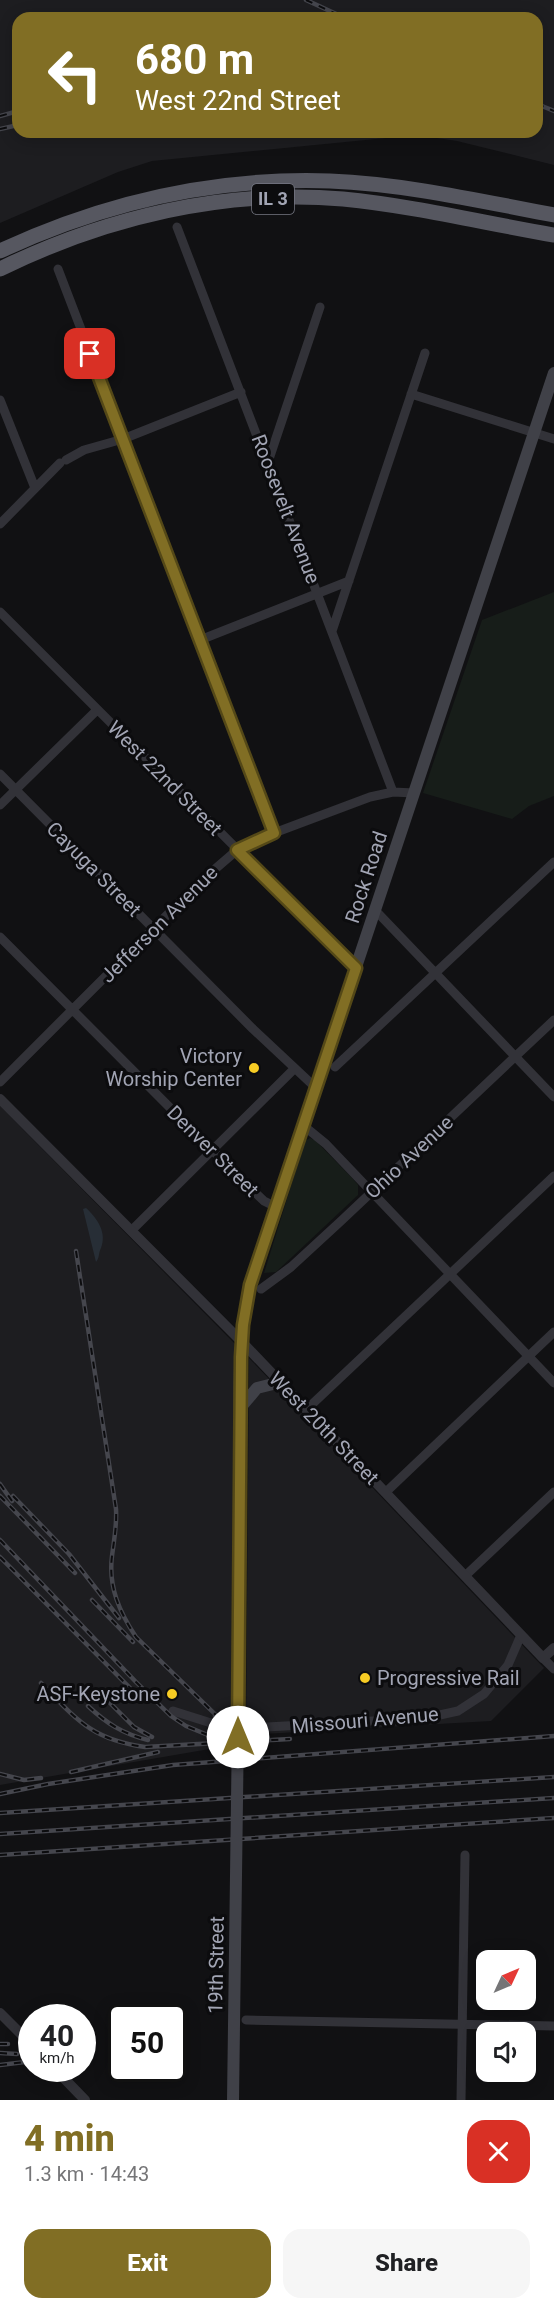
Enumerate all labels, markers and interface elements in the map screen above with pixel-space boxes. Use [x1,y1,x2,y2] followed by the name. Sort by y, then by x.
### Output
[135,35,254,84] text: 680 m
[36,36,114,114] icon: left
[135,85,341,117] text: West 22nd Street
[252,184,294,214] road number: IL 3
[64,328,115,379] pin
[73,337,106,370] icon: arrive
[247,431,325,587] street label: Roosevelt Avenue
[103,716,227,840] street label: West 22nd Street
[42,817,146,921] street label: Cayuga Street
[340,828,392,926] street label: Rock Road
[95,860,223,988] street label: Jefferson Avenue
[105,1044,243,1091] place label: Victory Worship Center
[247,1061,261,1075] marker: Victory Worship Center
[162,1100,264,1202] street label: Denver Street
[360,1110,458,1204] street label: Ohio Avenue
[264,1367,384,1489] street label: West 20th Street
[377,1666,520,1690] place label: Progressive Rail
[358,1671,372,1685] marker: Progressive Rail
[37,1682,160,1706] place label: ASF-Keystone
[165,1687,179,1701] marker: ASF-Keystone
[291,1702,439,1738] street label: Missouri Avenue
[206,1705,270,1769] position arrow
[203,1916,229,2014] street label: 19th Street
[476,1950,536,2010] north arrow
[476,1950,536,2082] map controls
[108,2004,186,2082] speed limit sign: 50
[40,2018,74,2053] text: 40
[476,2022,536,2082] button: sound
[39,2049,75,2067] text: km/h
[24,2118,115,2160] text: 4 min
[467,2120,530,2183] button: close
[24,2162,149,2186] text: 1.3 km · 14:43
[24,2229,271,2298] button: Exit
[283,2229,530,2298] button: Share

